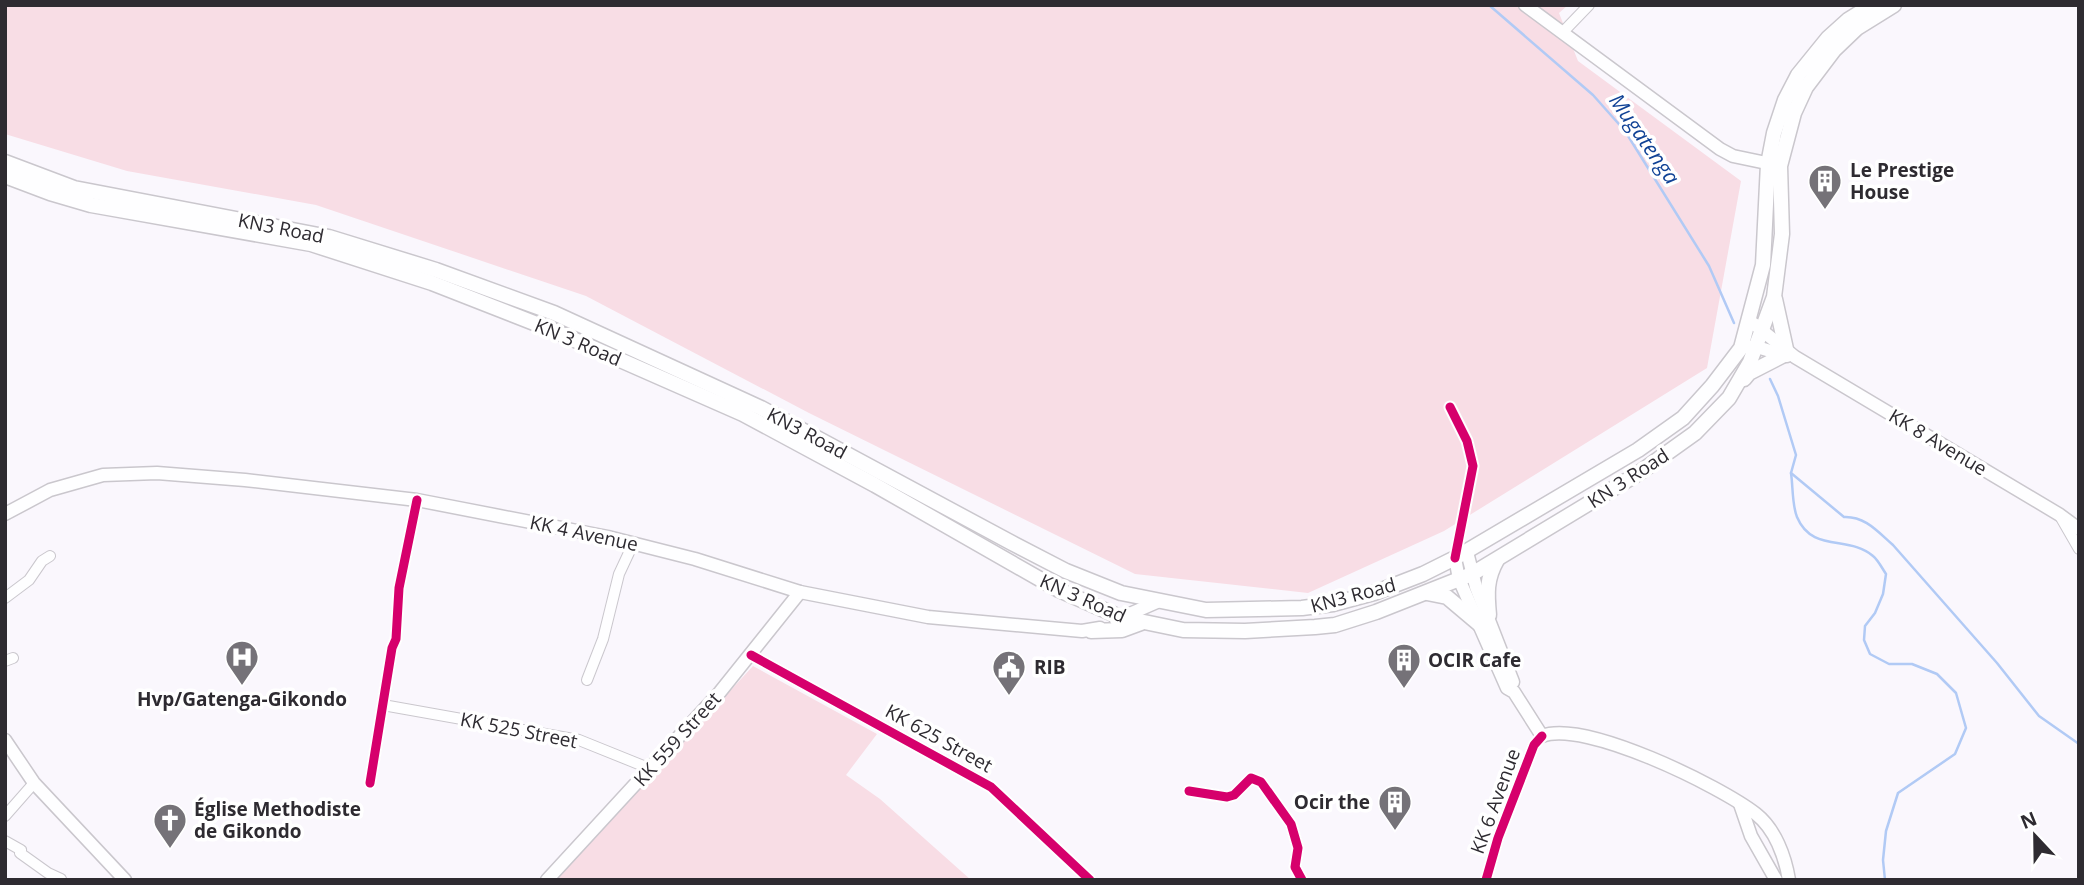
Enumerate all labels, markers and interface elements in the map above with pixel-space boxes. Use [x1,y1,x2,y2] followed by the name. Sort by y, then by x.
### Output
[1603,88,1686,189] water label: Mugatenga
[1850,157,1954,205] place label: Le Prestige House
[1806,162,1844,211] building icon: Le Prestige House
[236,207,326,249] street label: KN3 Road
[531,312,625,372] street label: KN 3 Road
[762,401,852,465] street label: KN3 Road
[1884,402,1992,482] street label: KK 8 Avenue
[1582,442,1674,514] street label: KN 3 Road
[527,509,641,557] street label: KK 4 Avenue
[1036,567,1130,629] street label: KN 3 Road
[1308,571,1398,619] street label: KN3 Road
[223,638,261,687] hospital icon: Hvp/Gatenga-Gikondo
[1385,641,1423,690] building icon: OCIR Cafe
[1428,647,1521,673] place label: OCIR Cafe
[990,648,1028,697] public building icon: RIB
[1034,654,1066,680] place label: RIB
[137,686,347,712] place label: Hvp/Gatenga-Gikondo
[628,686,727,792] street label: KK 559 Street
[881,698,997,778] street label: KK 625 Street
[458,706,580,754] street label: KK 525 Street
[1464,745,1526,857] street label: KK 6 Avenue
[1376,783,1414,832] building icon: Ocir the
[1294,789,1370,815] place label: Ocir the
[194,796,361,844] place label: Église Methodiste de Gikondo
[151,801,189,850] church icon: Église Methodiste de Gikondo
[2000,801,2070,871] north arrow
[2017,805,2041,835] text: N

